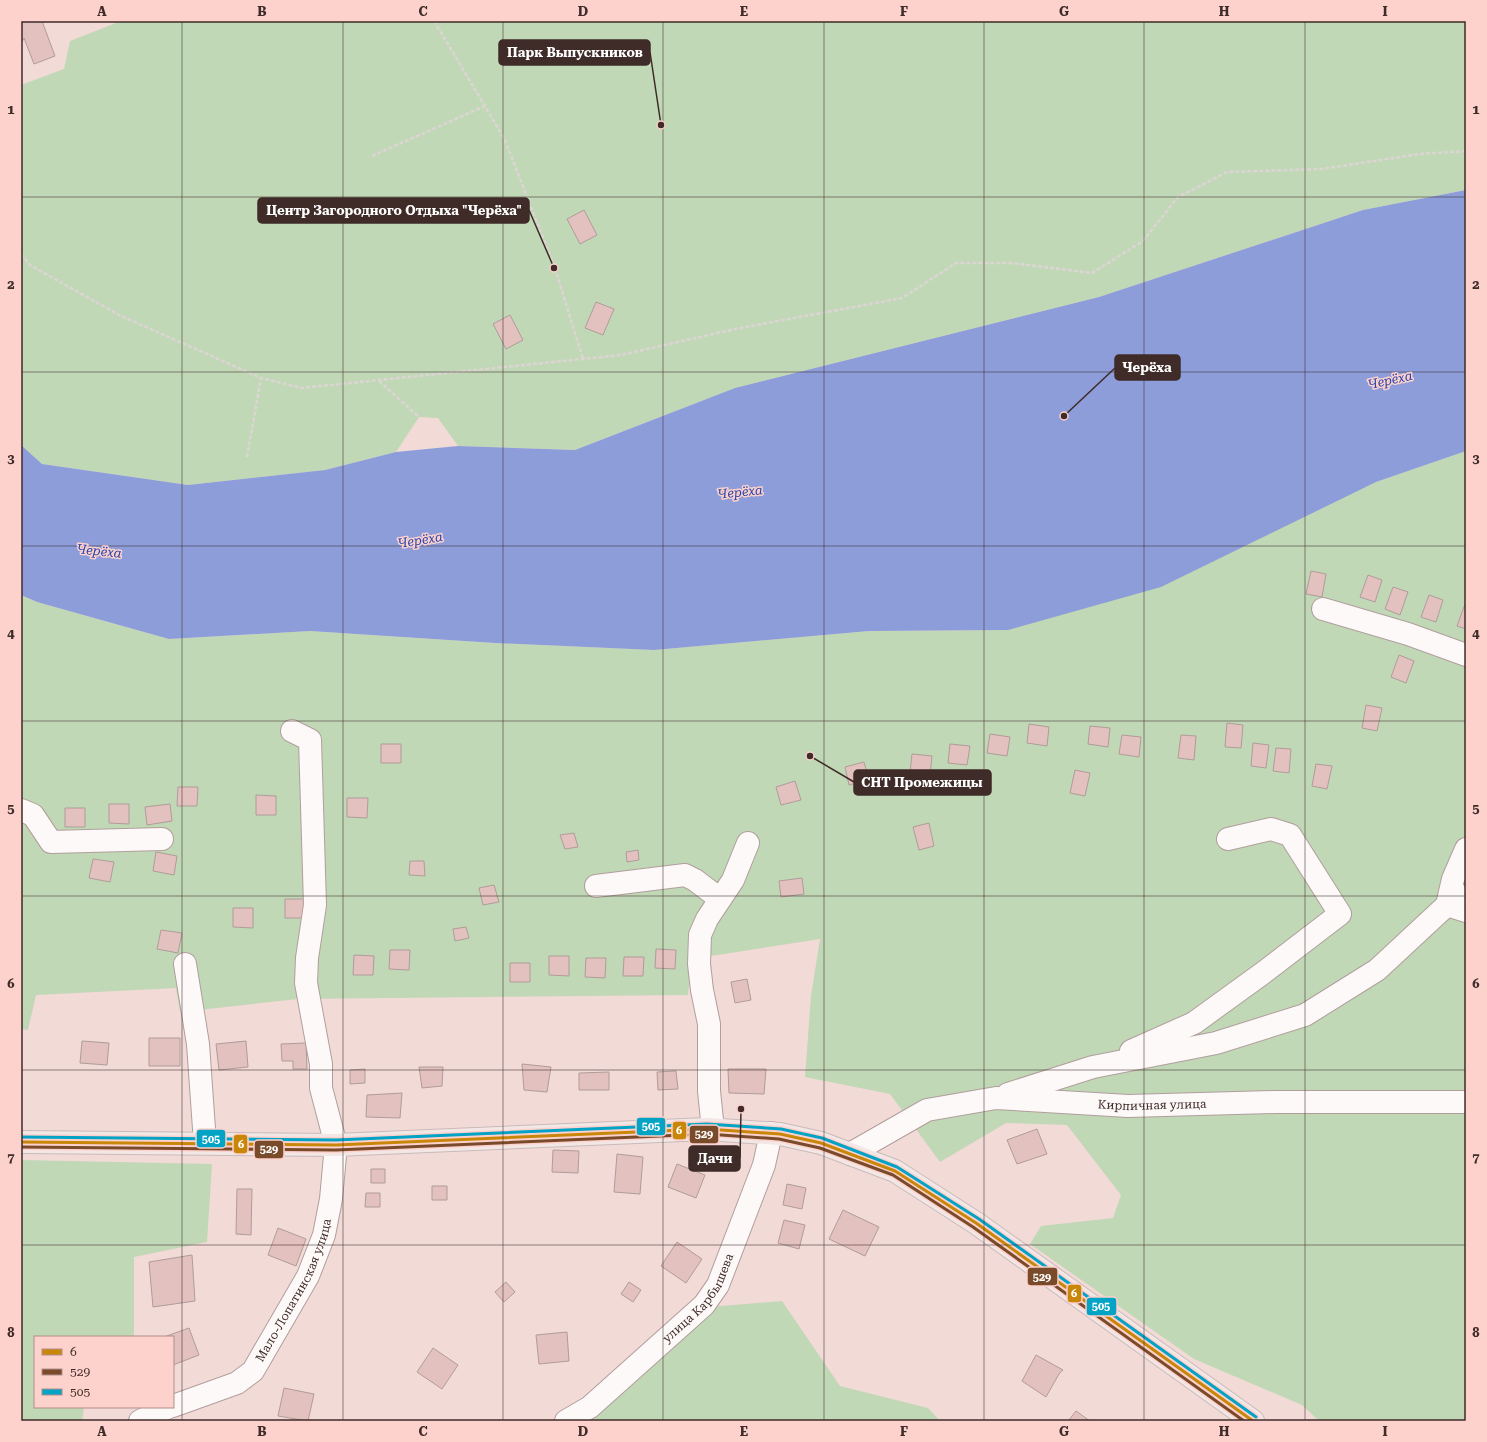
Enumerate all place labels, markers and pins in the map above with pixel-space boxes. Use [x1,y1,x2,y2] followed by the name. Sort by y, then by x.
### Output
[499,40,650,65] callout: Парк Выпускников
[258,198,529,223] callout: Центр Загородного Отдыха "Черёха"
[1115,355,1180,380] callout: Черёха
[854,770,991,795] callout: СНТ Промежицы
[689,1146,740,1171] callout: Дачи

